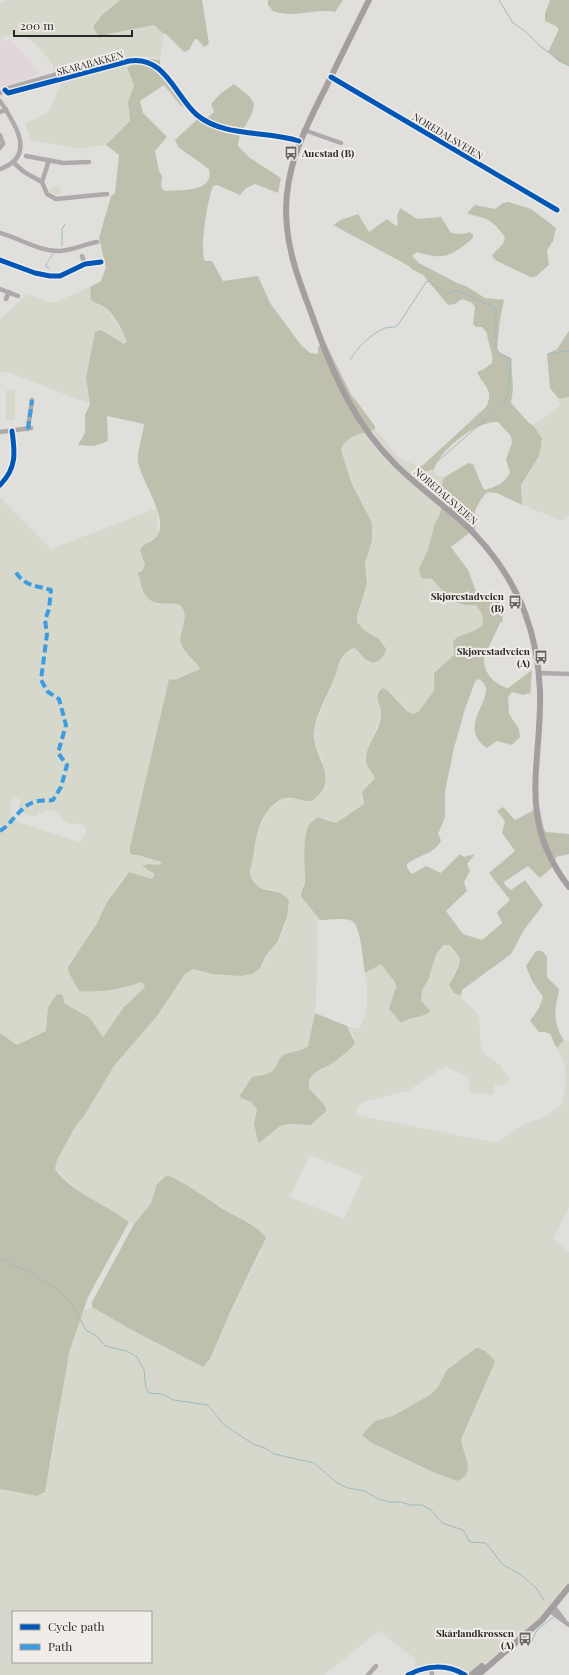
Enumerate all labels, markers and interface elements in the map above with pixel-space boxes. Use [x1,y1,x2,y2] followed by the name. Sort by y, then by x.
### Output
[14,12,132,38] scale bar
[20,17,54,33] text: 200 m
[55,47,125,79] street label: SKARABAKKEN
[410,109,486,163] street label: NOREDALSVEIEN
[283,145,299,161] bus stop icon: Auestad (B)
[301,146,354,160] place label: Auestad (B)
[411,464,481,528] street label: NOREDALSVEIEN
[431,589,505,615] place label: Skjørestadveien (B)
[507,594,523,610] bus stop icon: Skjørestadveien (B)
[457,644,531,670] place label: Skjørestadveien (A)
[533,649,549,665] bus stop icon: Skjørestadveien (A)
[12,1611,152,1663] legend
[48,1618,105,1634] text: Cycle path
[436,1626,515,1652] place label: Skårlandkrossen (A)
[517,1631,533,1647] bus stop icon: Skårlandkrossen (A)
[48,1638,72,1654] text: Path

